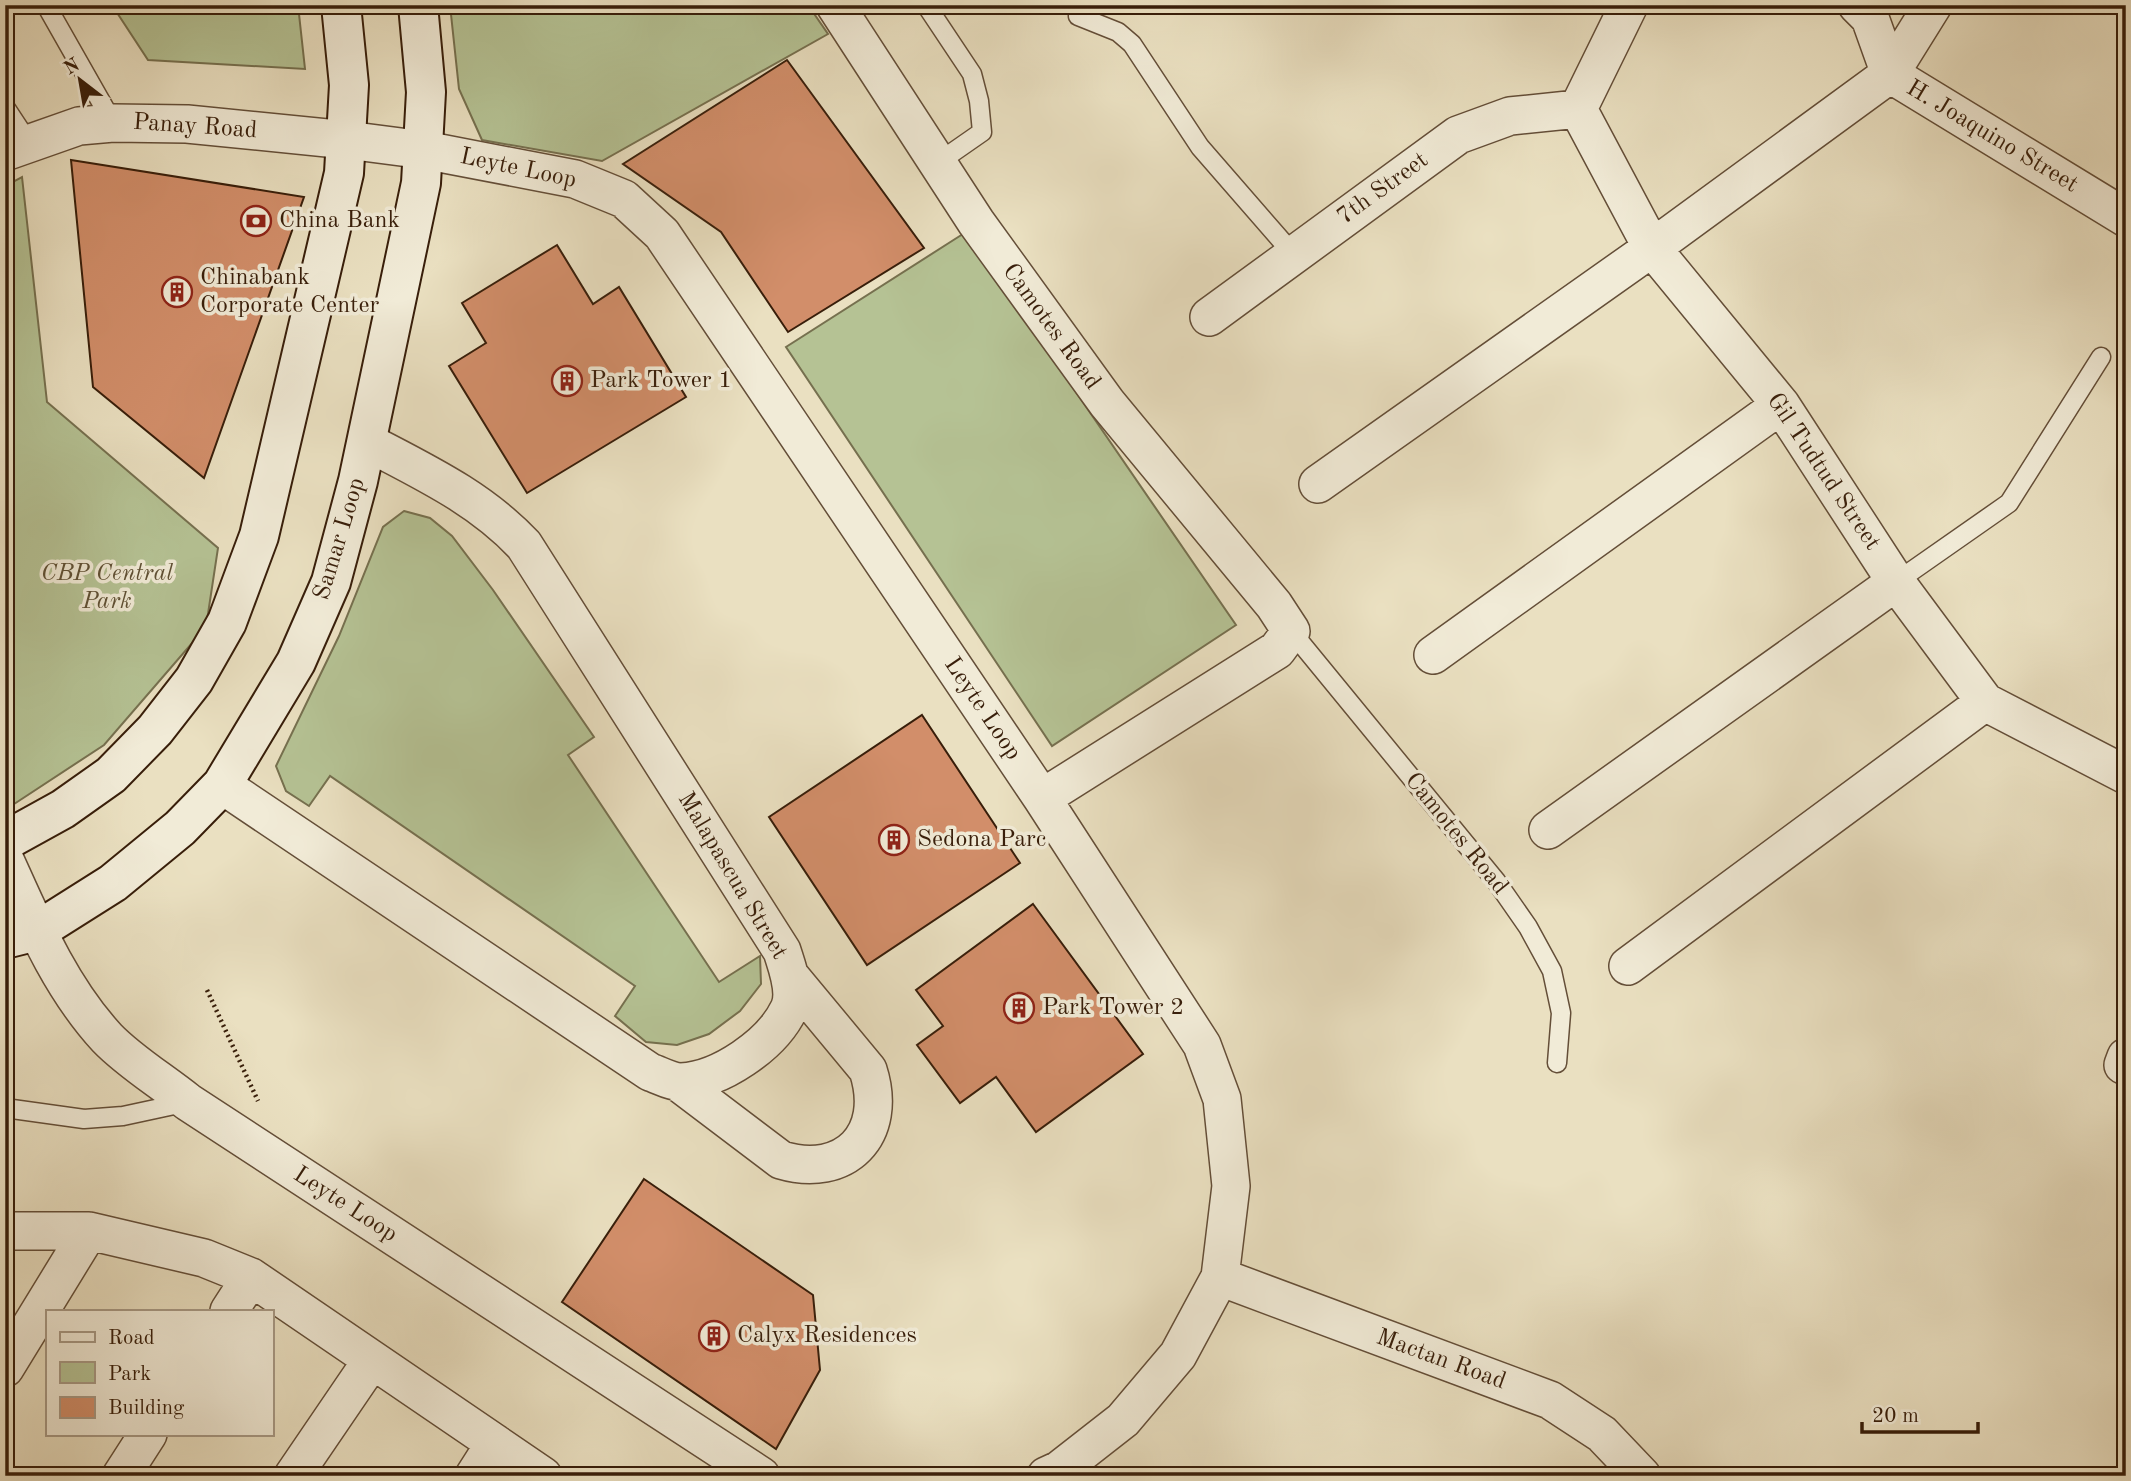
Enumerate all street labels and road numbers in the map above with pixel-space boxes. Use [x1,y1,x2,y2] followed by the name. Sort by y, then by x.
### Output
[1902,76,2082,198] street label: H. Joaquino Street
[132,111,258,143] street label: Panay Road
[458,145,578,193] street label: Leyte Loop
[1333,148,1433,230] street label: 7th Street
[998,260,1104,394] street label: Camotes Road
[1762,389,1884,555] street label: Gil Tudtud Street
[310,475,370,603] street label: Samar Loop
[939,653,1025,765] street label: Leyte Loop
[1400,769,1512,899] street label: Camotes Road
[673,788,791,964] street label: Malapascua Street
[289,1163,401,1247] street label: Leyte Loop
[1373,1325,1509,1395] street label: Mactan Road

